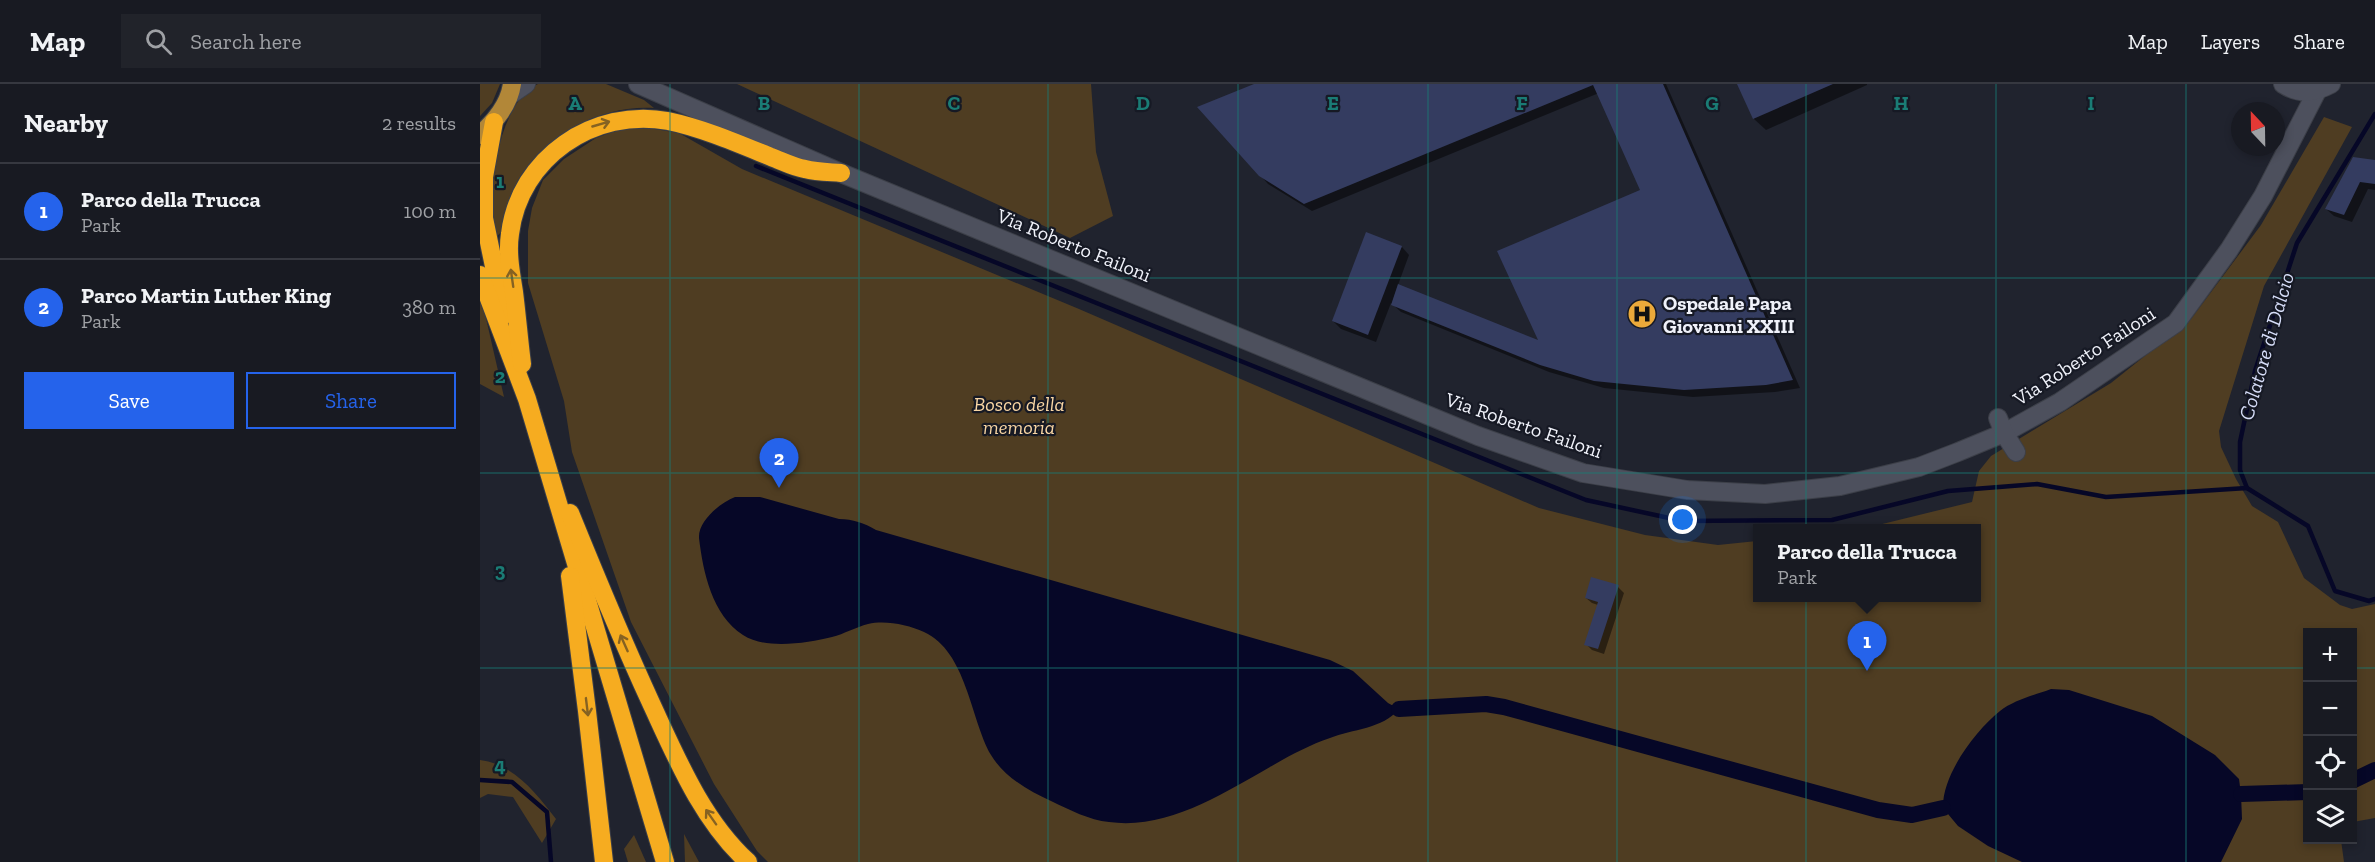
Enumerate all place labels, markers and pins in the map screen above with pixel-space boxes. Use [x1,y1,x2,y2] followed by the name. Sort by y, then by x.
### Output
[1663,291,1795,338] place label: Ospedale Papa Giovanni XXIII
[1626,298,1658,330] hospital icon: Ospedale Papa Giovanni XXIII
[760,438,798,488] pin: 2
[1848,622,1886,671] pin: 1

